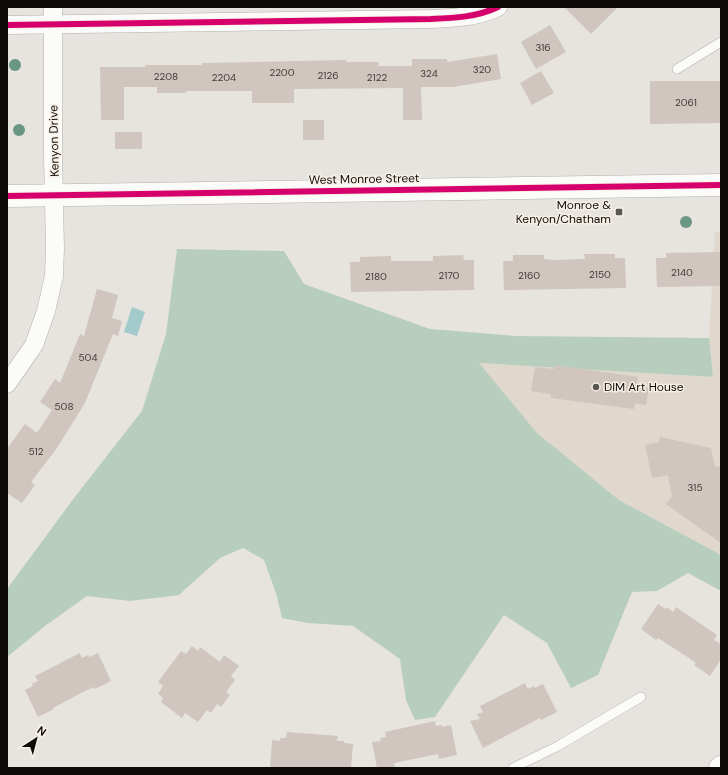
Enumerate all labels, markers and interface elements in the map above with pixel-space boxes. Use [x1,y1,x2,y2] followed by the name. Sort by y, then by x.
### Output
[535,41,551,54] house number: 316
[473,63,491,76] house number: 320
[269,66,295,79] house number: 2200
[420,67,438,80] house number: 324
[318,69,338,82] house number: 2126
[154,70,178,83] house number: 2208
[212,71,236,84] house number: 2204
[367,71,387,84] house number: 2122
[675,96,697,109] house number: 2061
[45,105,63,177] street label: Kenyon Drive
[308,170,420,188] street label: West Monroe Street
[516,197,611,227] place label: Monroe & Kenyon/Chatham
[614,207,624,217] marker: Monroe & Kenyon/Chatham
[671,266,693,279] house number: 2140
[589,268,611,281] house number: 2150
[439,269,460,282] house number: 2170
[518,269,540,282] house number: 2160
[365,270,387,283] house number: 2180
[78,351,98,364] house number: 504
[604,379,684,395] place label: DIM Art House
[591,382,601,392] marker: DIM Art House
[54,400,74,413] house number: 508
[29,445,44,458] house number: 512
[688,481,702,494] house number: 315
[16,719,56,759] north arrow
[35,723,49,739] text: N

